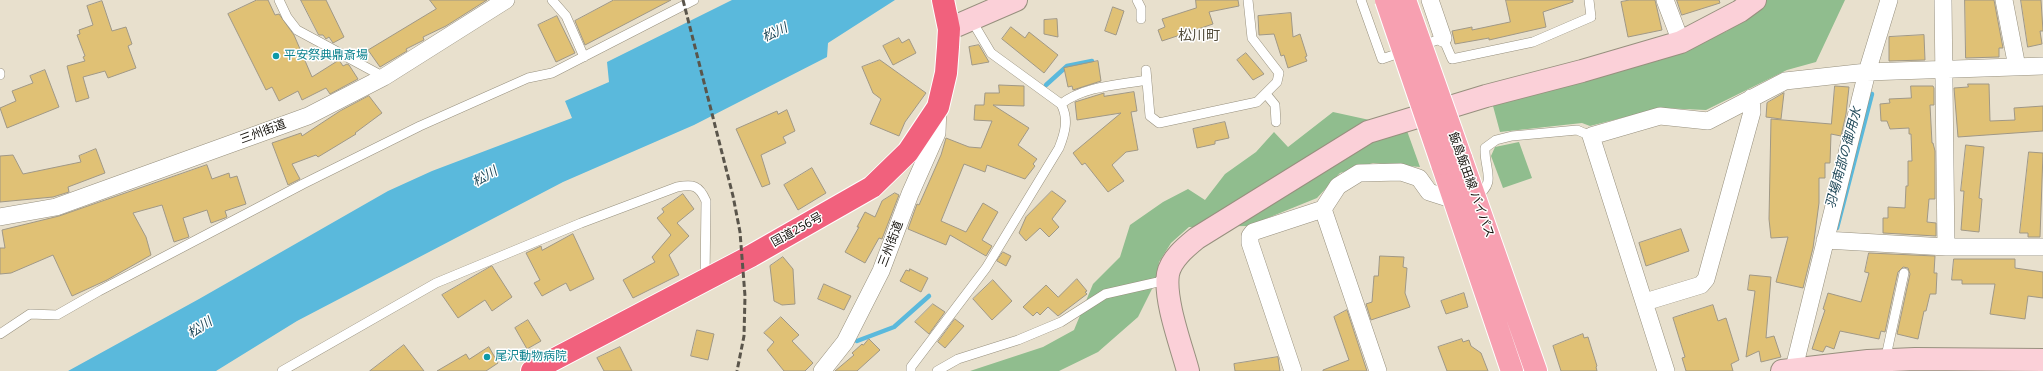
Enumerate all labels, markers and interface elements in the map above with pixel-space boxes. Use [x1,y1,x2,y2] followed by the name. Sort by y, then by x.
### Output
[760,20,790,46] water label: 松川
[1178,28,1220,44] district label: 松川町
[284,49,368,63] place label: 平安祭典鼎斎場
[271,51,281,61] marker: 平安祭典鼎斎場
[1823,106,1865,210] water label: 羽場南部の御用水
[238,117,288,147] street label: 三州街道
[1445,130,1497,240] street label: 飯島飯田線 バイパス
[470,164,500,190] water label: 松川
[769,210,825,250] street label: 国道256号
[876,219,906,269] street label: 三州街道
[185,314,215,342] water label: 松川
[495,350,567,364] place label: 尾沢動物病院
[482,352,492,362] marker: 尾沢動物病院

